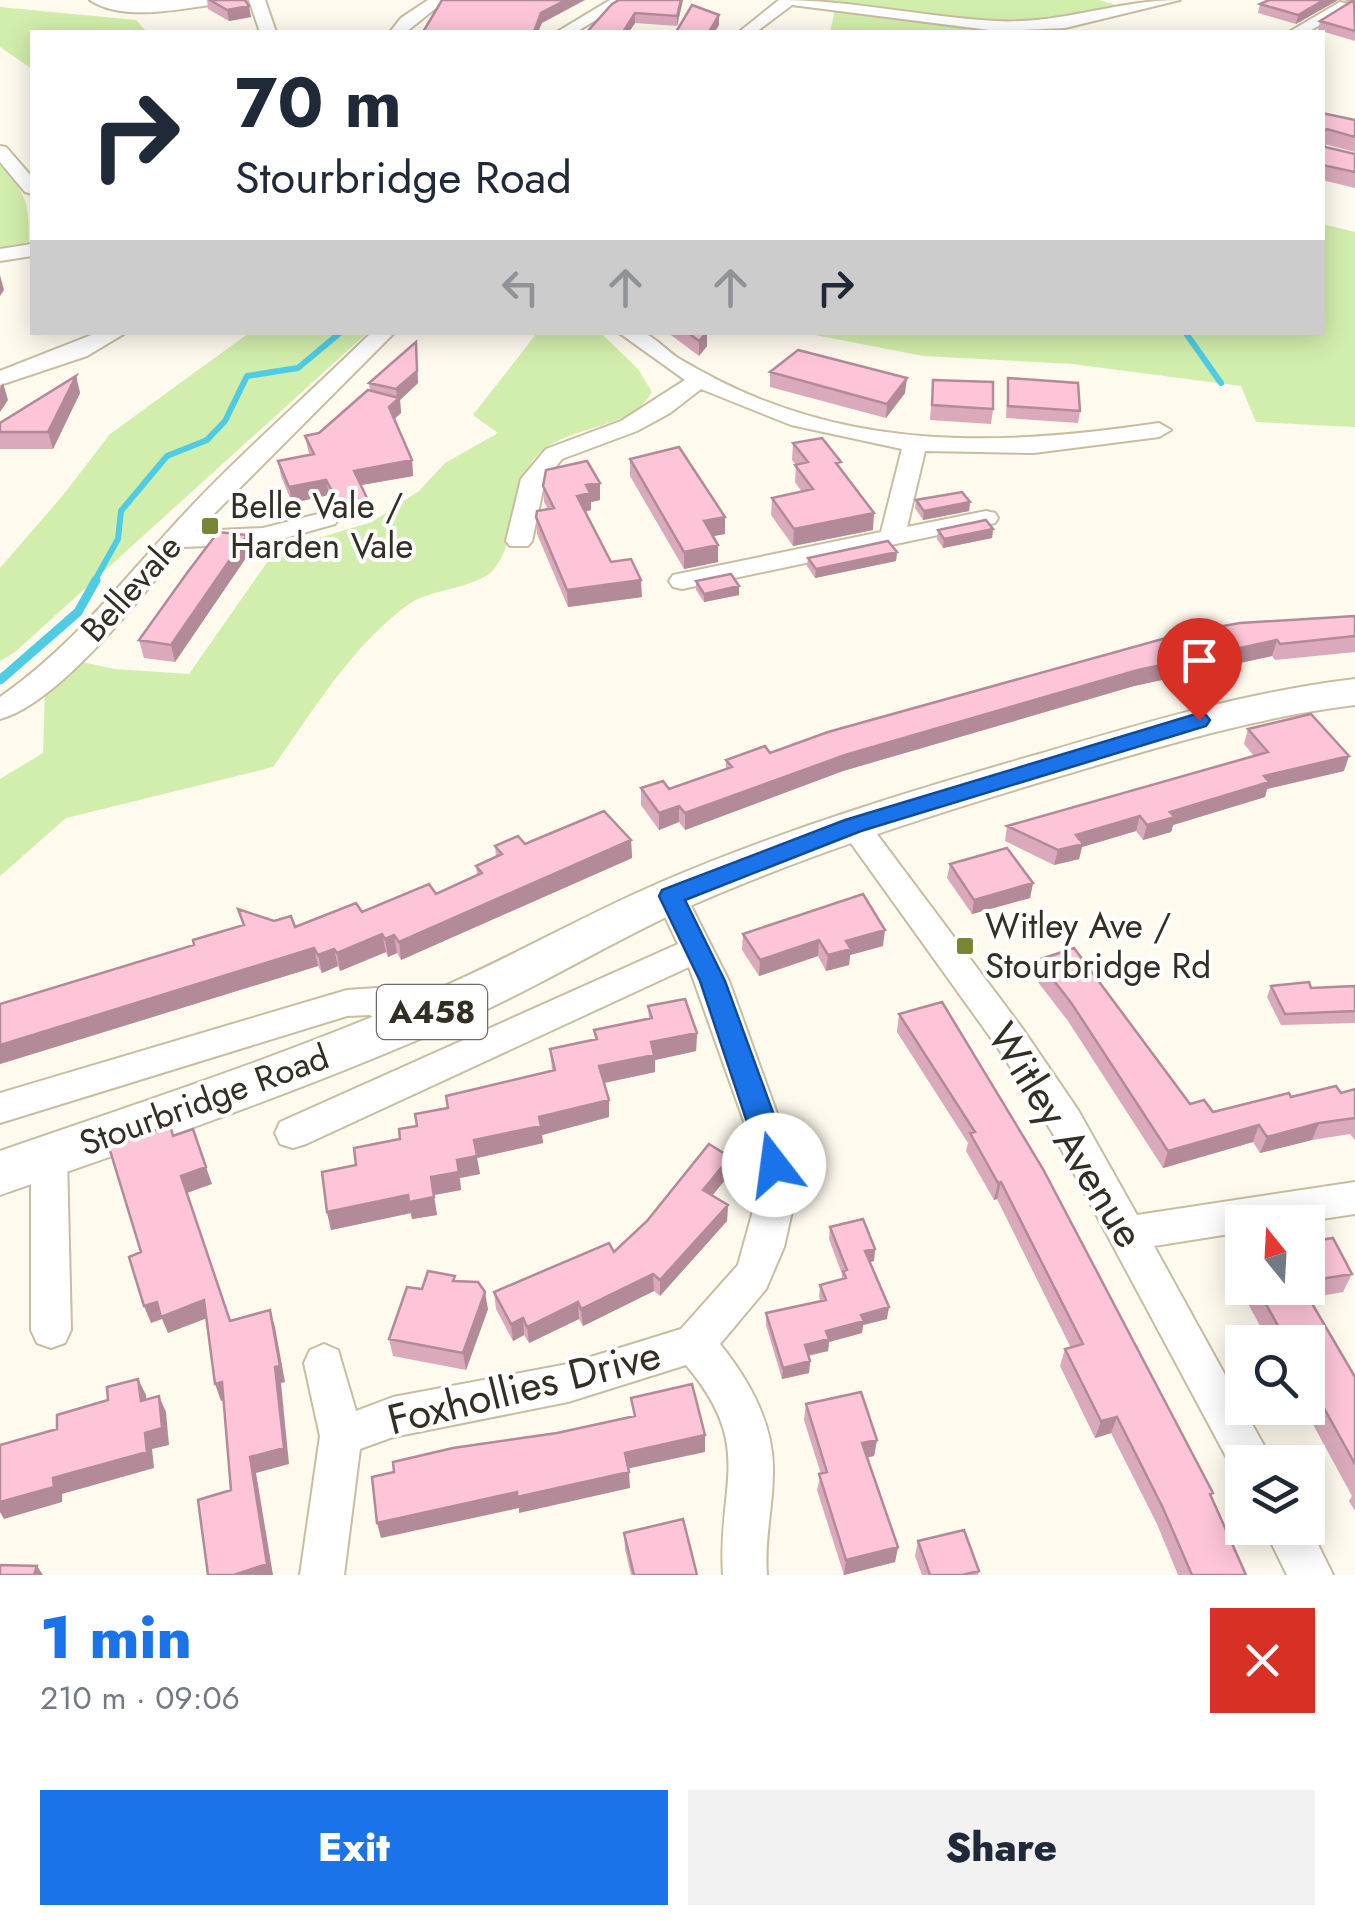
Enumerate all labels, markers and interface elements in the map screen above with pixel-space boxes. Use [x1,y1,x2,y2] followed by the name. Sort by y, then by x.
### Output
[235,52,402,153] text: 70 m
[70,70,200,200] icon: right
[235,145,572,210] text: Stourbridge Road
[493,260,548,315] icon: left
[598,260,653,315] icon: ahead
[703,260,758,315] icon: ahead
[808,260,863,315] icon: right
[230,481,413,571] place label: Belle Vale / Harden Vale
[199,515,221,537] marker: Belle Vale / Harden Vale
[69,523,193,653] street label: Bellevale
[1157,618,1242,721] pin
[1172,633,1227,688] icon: arrive
[985,901,1211,991] place label: Witley Ave / Stourbridge Rd
[954,935,976,957] marker: Witley Ave / Stourbridge Rd
[377,985,487,1039] road number: A458
[973,1011,1159,1259] street label: Witley Avenue
[72,1032,336,1168] street label: Stourbridge Road
[722,1113,826,1217] position arrow
[1225,1205,1325,1305] north arrow
[1225,1205,1325,1545] map controls
[381,1324,667,1450] street label: Foxhollies Drive
[1225,1325,1325,1425] button: search
[1225,1445,1325,1545] button: layers
[40,1594,192,1681] text: 1 min
[1210,1608,1315,1713] button: close
[40,1675,240,1721] text: 210 m · 09:06
[40,1790,668,1905] button: Exit
[688,1790,1315,1905] button: Share

